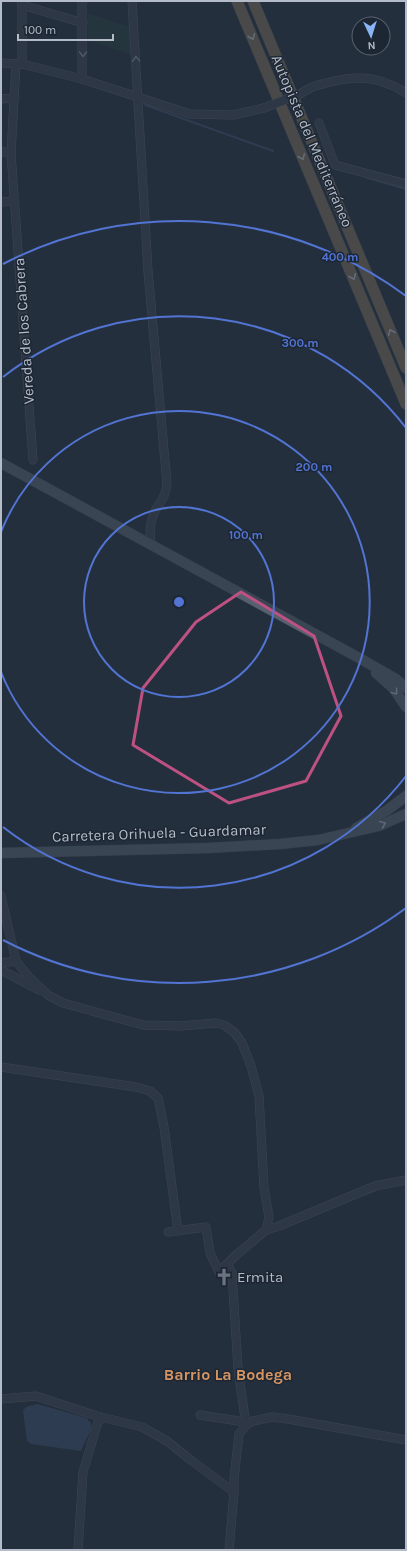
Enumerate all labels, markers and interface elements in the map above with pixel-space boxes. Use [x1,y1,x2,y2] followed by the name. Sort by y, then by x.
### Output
[18,16,113,42] scale bar
[351,16,391,56] north arrow
[24,23,56,37] text: 100 m
[248,33,256,40] one-way arrow
[367,39,376,52] text: N
[78,51,87,57] one-way arrow
[267,52,357,230] street label: Autopista del Mediterráneo
[132,56,141,62] one-way arrow
[297,153,305,161] one-way arrow
[322,250,358,264] text: 400 m
[10,257,38,405] street label: Vereda de los Cabrera
[348,273,356,280] one-way arrow
[388,328,396,336] one-way arrow
[281,336,319,350] text: 300 m
[296,460,332,474] text: 200 m
[229,528,263,542] text: 100 m
[172,595,186,609] centre of rings
[391,687,398,694] one-way arrow
[52,820,267,846] street label: Carretera Orihuela - Guardamar
[379,821,386,829] one-way arrow
[214,1267,234,1287] church icon: Ermita
[237,1268,283,1286] place label: Ermita
[164,1365,292,1384] district label: Barrio La Bodega

